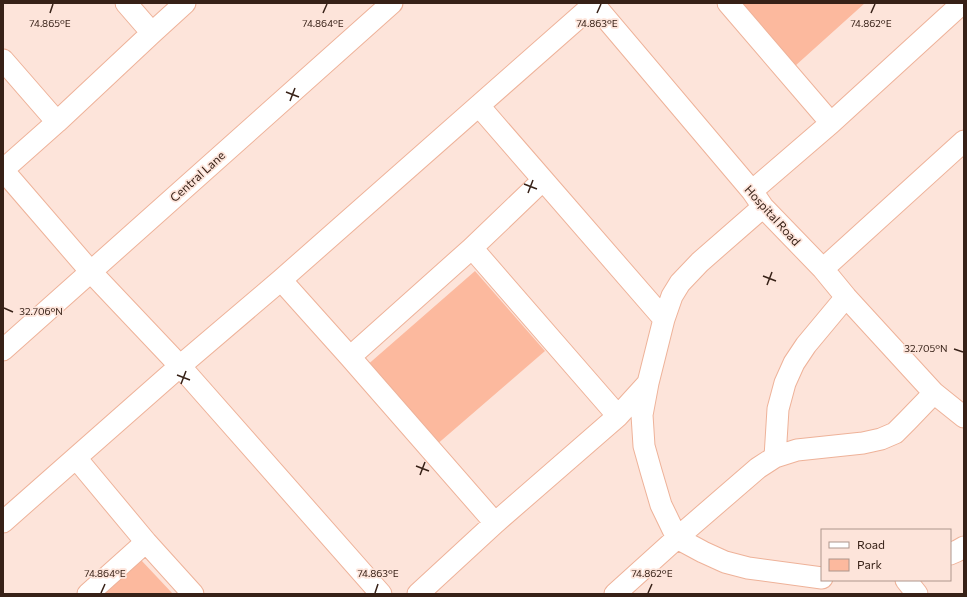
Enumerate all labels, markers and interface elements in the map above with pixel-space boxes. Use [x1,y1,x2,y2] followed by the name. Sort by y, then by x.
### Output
[29,17,71,29] text: 74.865°E
[302,17,344,29] text: 74.864°E
[576,17,618,29] text: 74.863°E
[850,17,892,29] text: 74.862°E
[167,148,227,204] street label: Central Lane
[742,182,804,248] street label: Hospital Road
[19,305,63,317] text: 32.706°N
[904,342,948,354] text: 32.705°N
[821,529,951,581] legend
[857,537,885,551] text: Road
[857,557,883,571] text: Park
[84,567,126,579] text: 74.864°E
[357,567,399,579] text: 74.863°E
[631,567,673,579] text: 74.862°E

